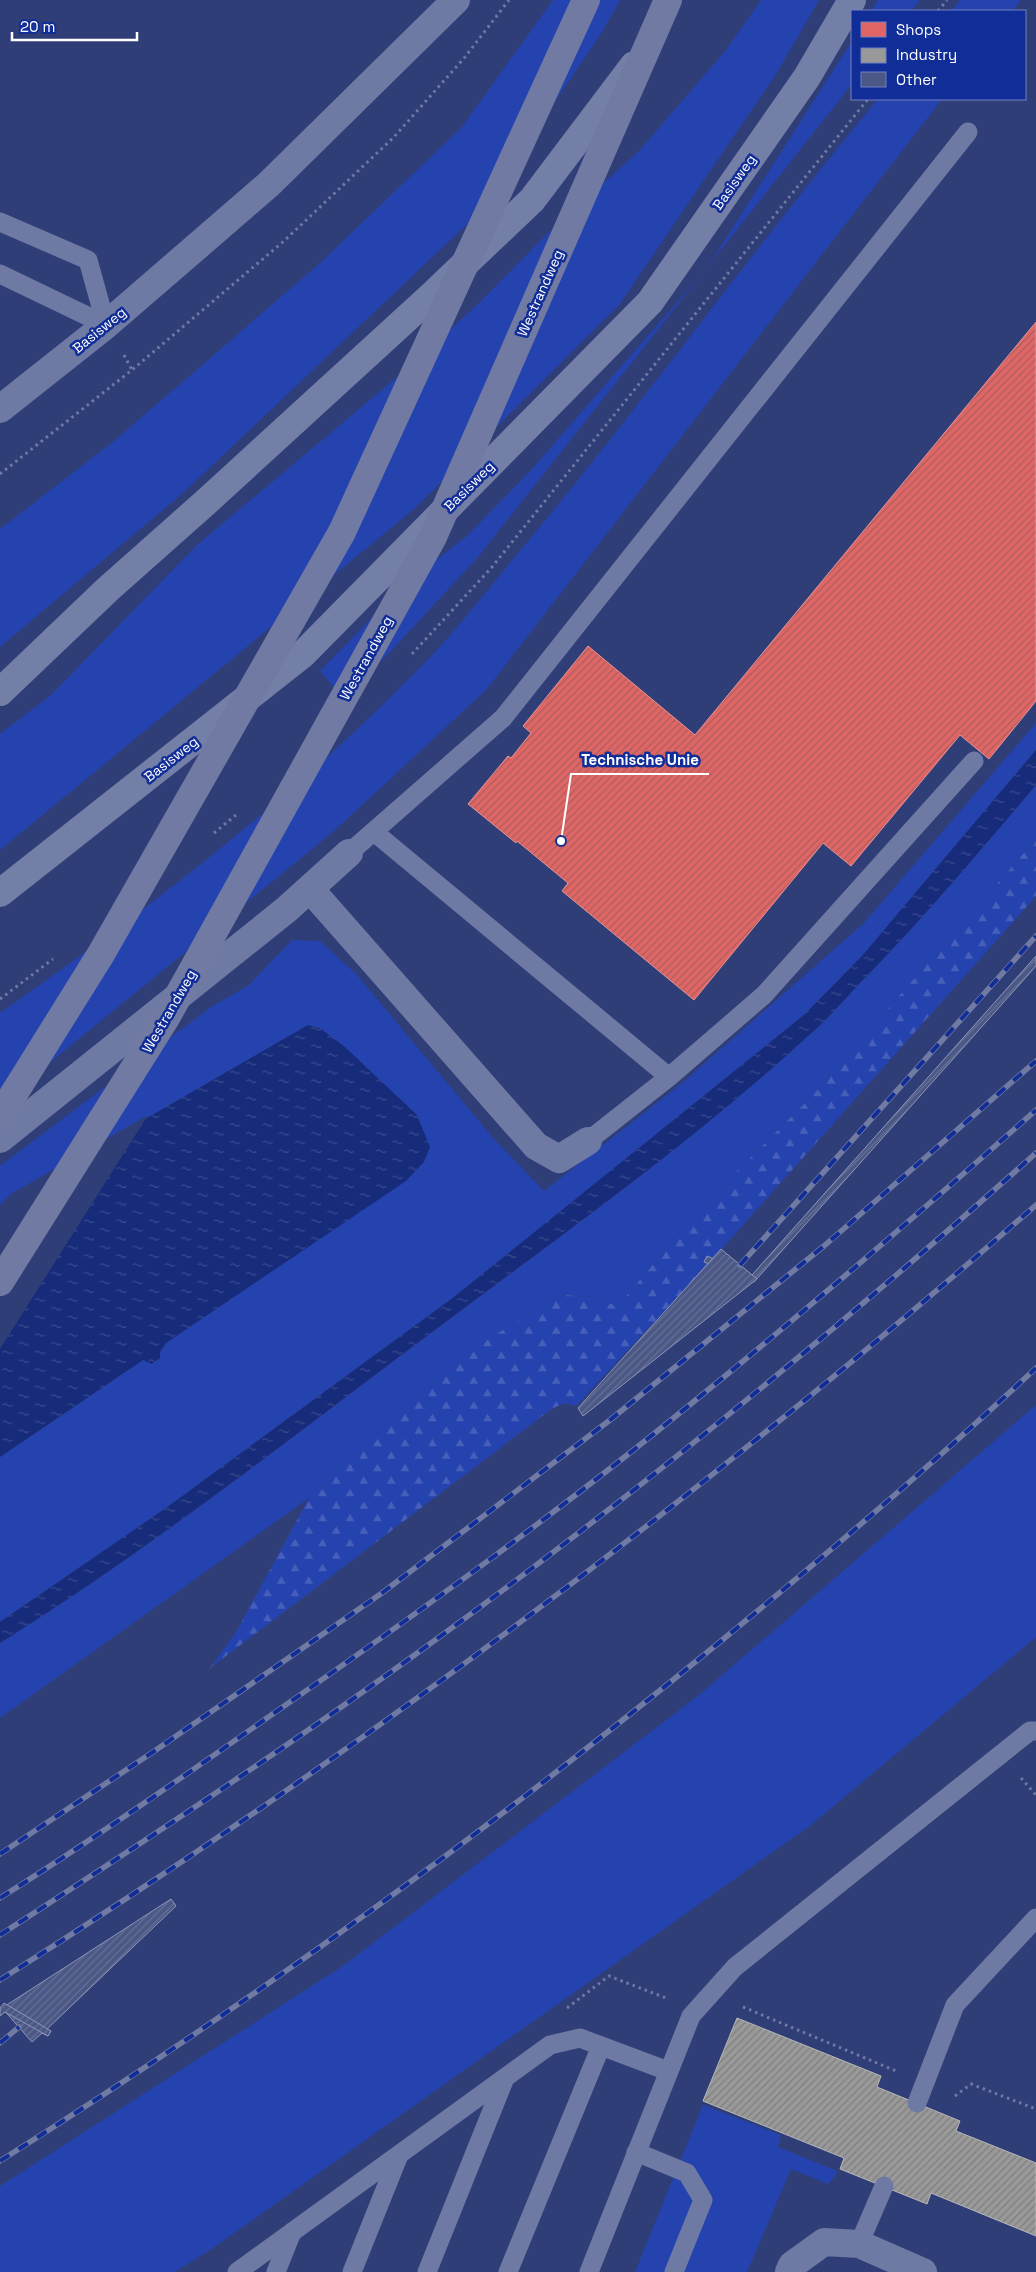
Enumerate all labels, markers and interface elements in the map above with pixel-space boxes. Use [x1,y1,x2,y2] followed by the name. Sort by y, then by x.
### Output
[12,10,138,42] scale bar
[851,10,1026,100] legend
[20,17,55,36] text: 20 m
[896,20,941,39] text: Shops
[896,45,957,64] text: Industry
[896,70,937,89] text: Other
[708,151,760,213] street label: Basisweg
[513,247,567,339] street label: Westrandweg
[69,303,129,357] street label: Basisweg
[440,457,498,515] street label: Basisweg
[336,613,396,703] street label: Westrandweg
[140,732,202,786] street label: Basisweg
[571,744,709,774] callout: Technische Unie
[581,750,699,769] text: Technische Unie
[138,966,200,1056] street label: Westrandweg

